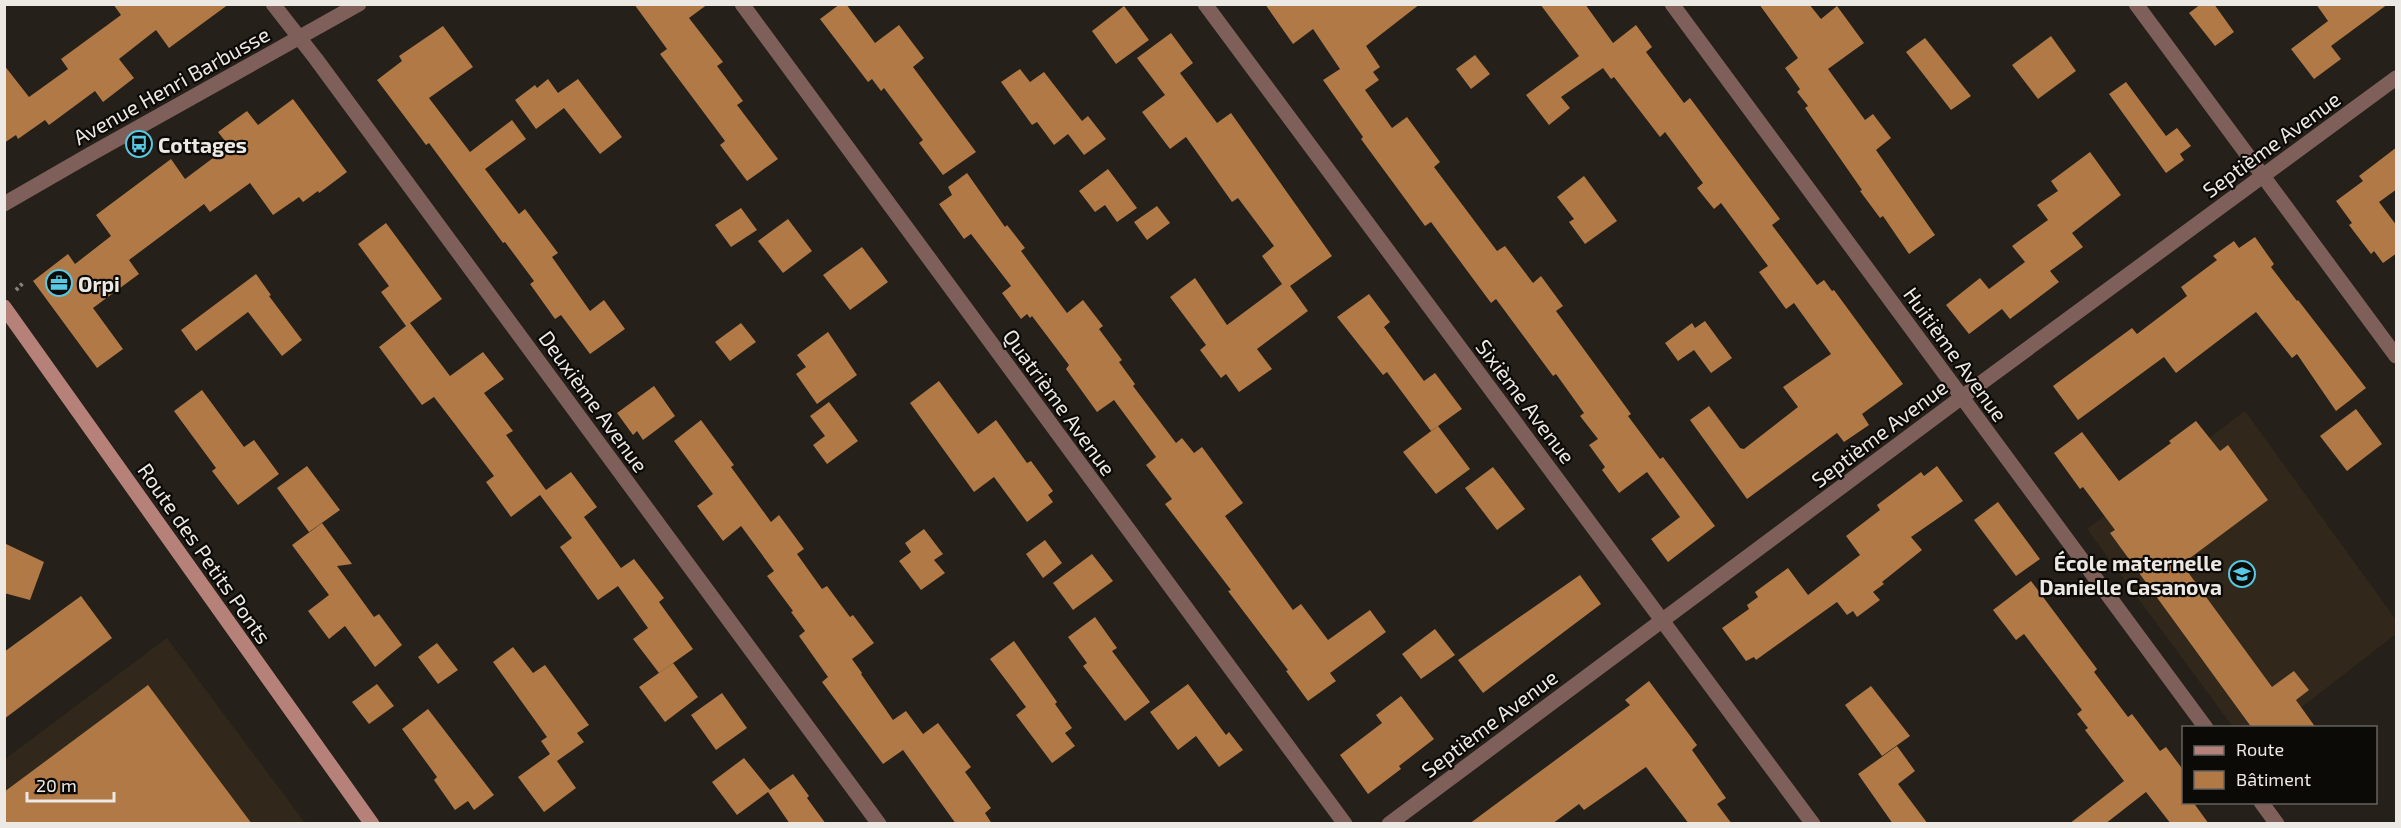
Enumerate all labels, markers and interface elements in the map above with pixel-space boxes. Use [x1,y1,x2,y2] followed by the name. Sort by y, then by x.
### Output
[69,21,273,149] street label: Avenue Henri Barbusse
[2197,86,2345,202] street label: Septième Avenue
[124,129,154,159] bus stop icon: Cottages
[158,132,247,157] place label: Cottages
[44,268,74,298] office icon: Orpi
[78,271,120,296] place label: Orpi
[1899,282,2013,426] street label: Huitième Avenue
[998,324,1121,481] street label: Quatrième Avenue
[534,325,654,477] street label: Deuxième Avenue
[1471,334,1581,468] street label: Sixième Avenue
[1806,374,1952,492] street label: Septième Avenue
[133,458,277,648] street label: Route des Petits Ponts
[2039,550,2222,599] place label: École maternelle Danielle Casanova
[2227,559,2257,589] school or university icon: École maternelle Danielle Casanova
[1416,664,1562,782] street label: Septième Avenue
[2182,726,2377,804] legend
[2236,738,2284,760] text: Route
[27,765,114,803] scale bar
[2236,768,2311,790] text: Bâtiment
[36,774,77,796] text: 20 m

